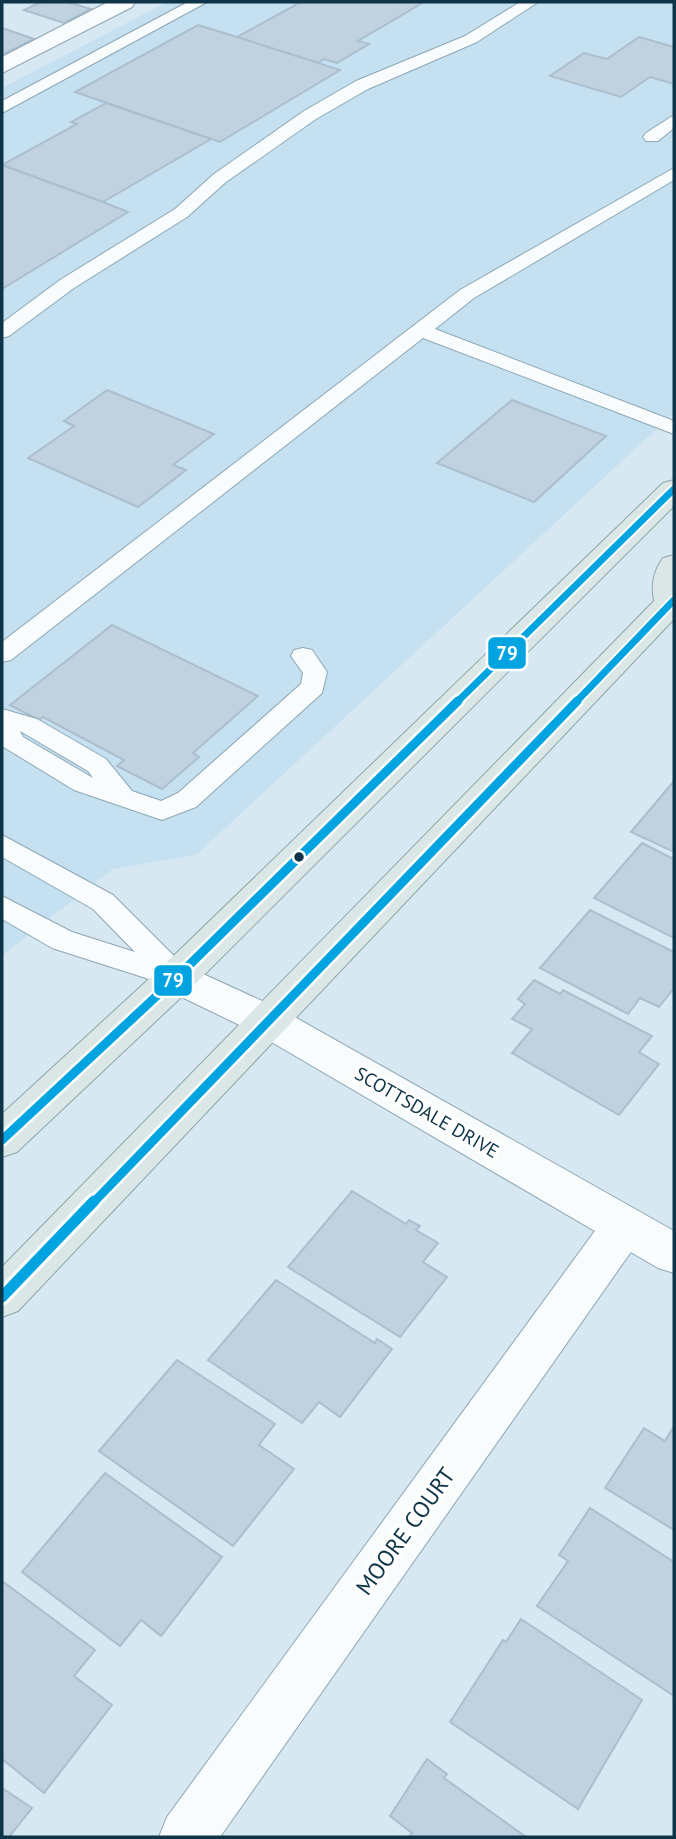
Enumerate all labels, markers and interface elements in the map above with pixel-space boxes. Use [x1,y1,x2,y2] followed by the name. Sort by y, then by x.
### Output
[487,636,527,670] line badge: 79
[496,641,518,665] text: 79
[292,850,306,864] unlabelled marker
[153,964,193,997] line badge: 79
[162,968,184,992] text: 79
[351,1061,503,1163] street label: SCOTTSDALE DRIVE
[349,1462,461,1600] street label: MOORE COURT

